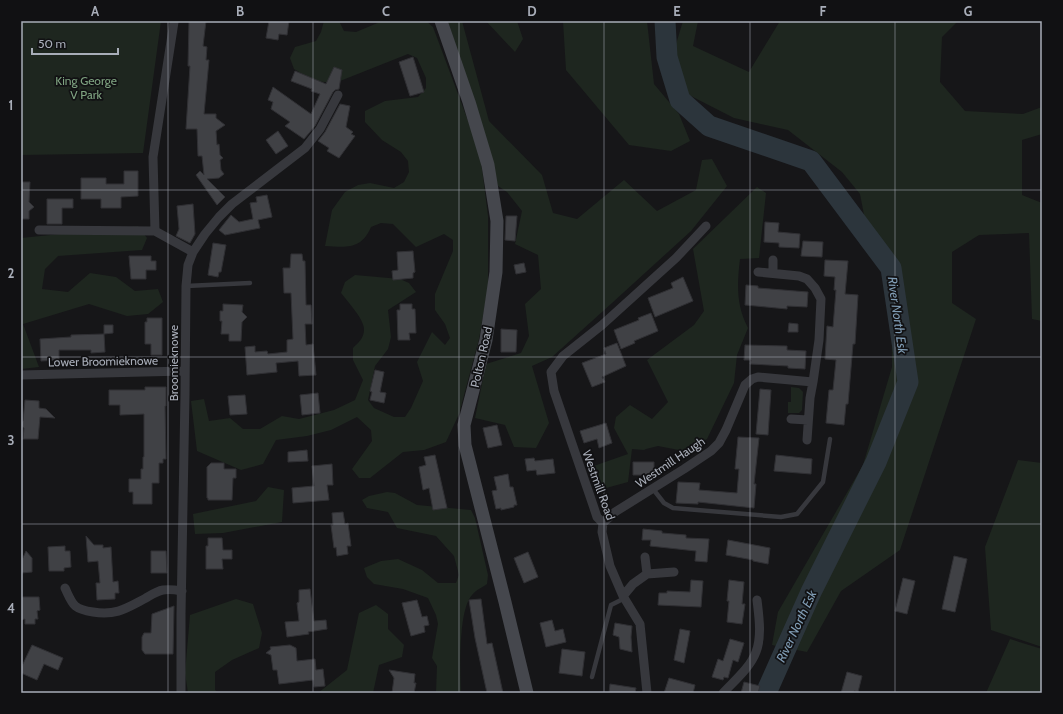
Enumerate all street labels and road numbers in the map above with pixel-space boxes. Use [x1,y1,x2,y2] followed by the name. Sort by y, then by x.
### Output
[166,325,181,401] street label: Broomieknowe
[467,325,495,389] street label: Polton Road
[48,353,158,369] street label: Lower Broomieknowe
[632,433,708,491] street label: Westmill Haugh
[579,448,619,522] street label: Westmill Road

